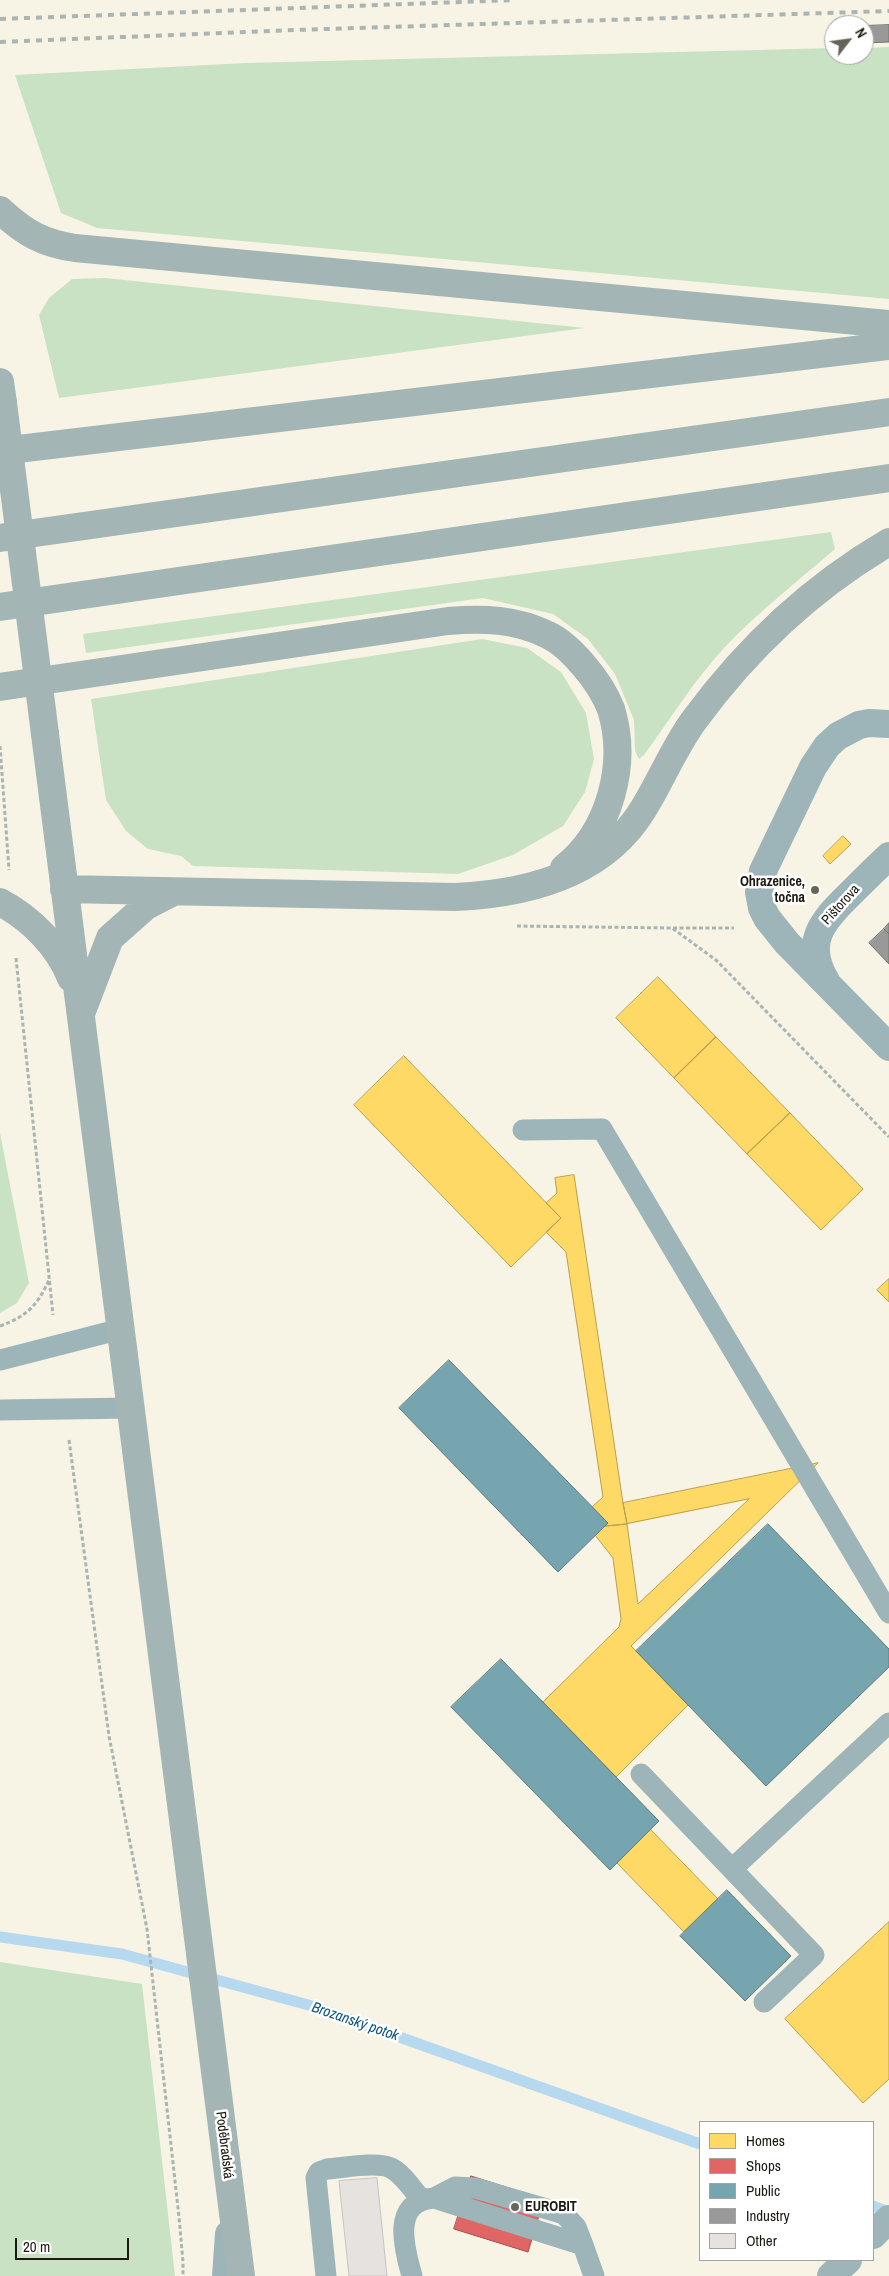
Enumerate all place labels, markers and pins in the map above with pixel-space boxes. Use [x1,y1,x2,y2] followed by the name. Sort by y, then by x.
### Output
[740,874,805,906] place label: Ohrazenice, točna
[809,884,821,896] marker: Ohrazenice, točna
[525,2199,577,2215] place label: EUROBIT
[509,2201,521,2213] marker: EUROBIT

